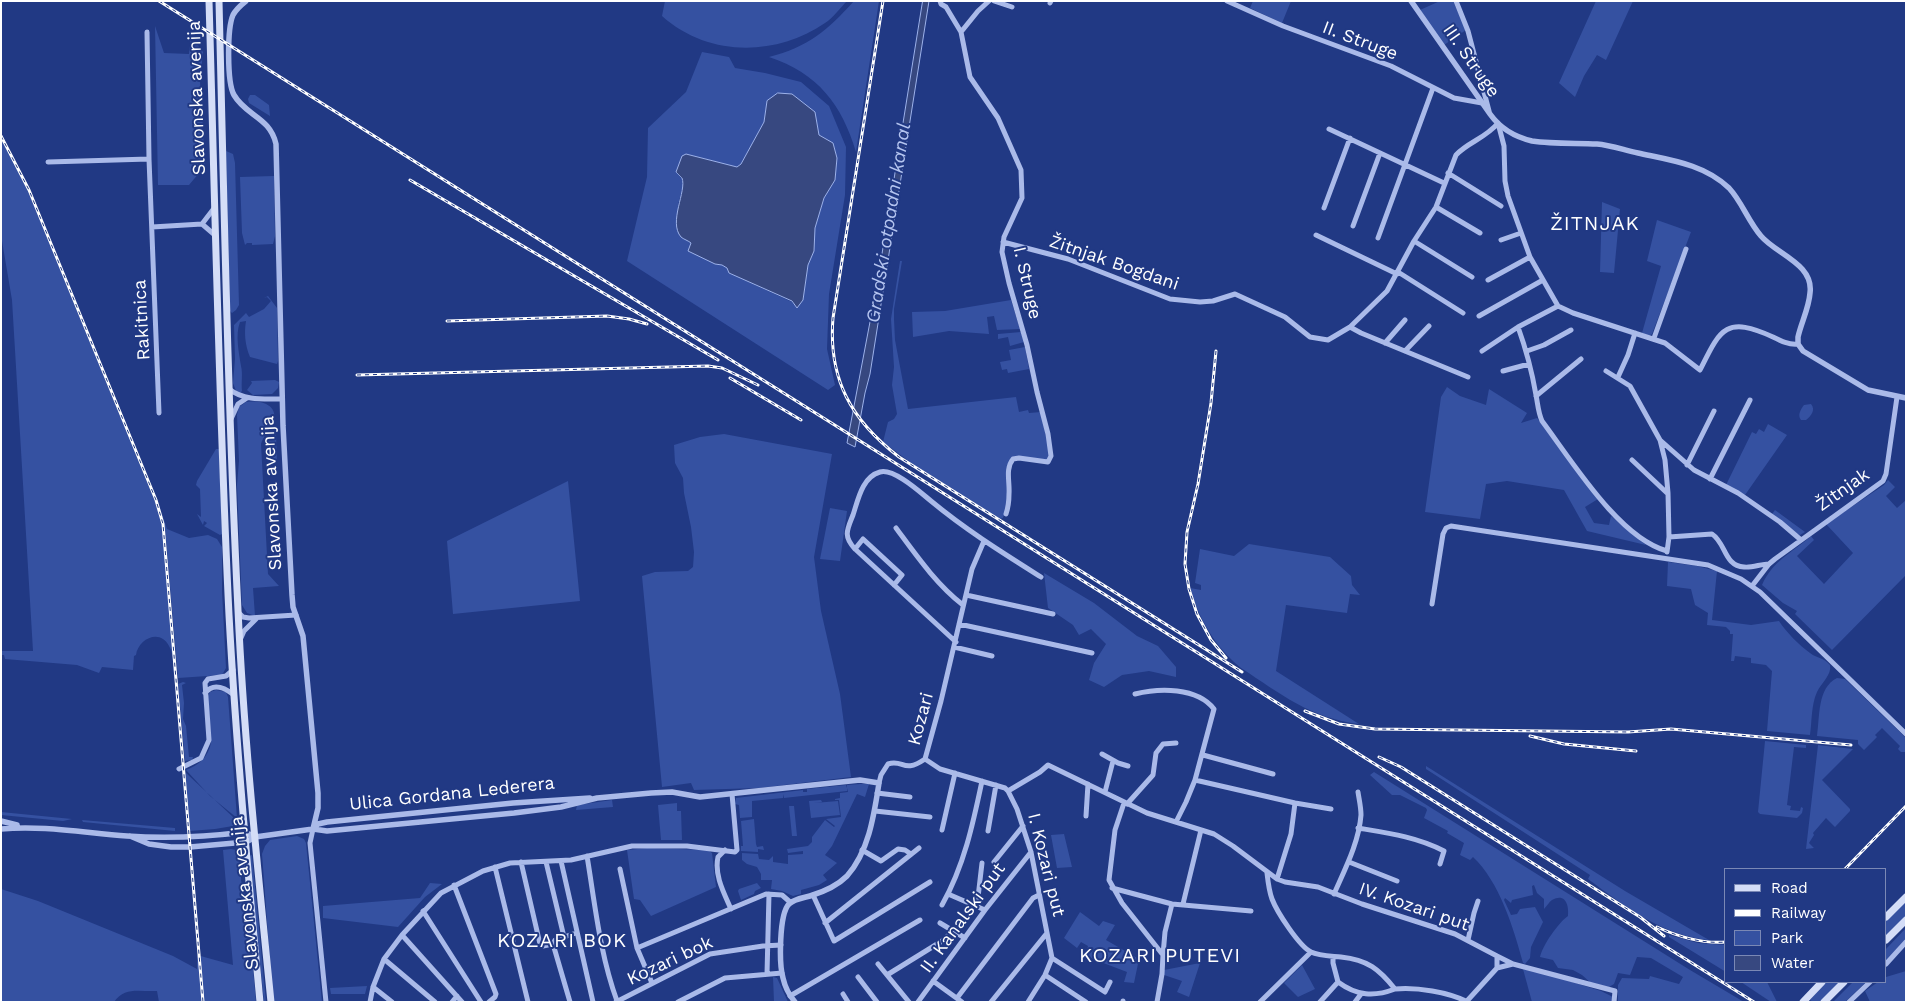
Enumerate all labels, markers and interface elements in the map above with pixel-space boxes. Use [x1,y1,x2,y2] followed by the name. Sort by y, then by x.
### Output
[1319,17,1401,65] street label: II. Struge
[184,20,210,176] street label: Slavonska avenija
[1438,20,1504,102] street label: III. Struge
[862,121,916,325] water label: Gradski otpadni kanal
[1549,212,1641,236] district label: ŽITNJAK
[1046,231,1182,295] street label: Žitnjak Bogdani
[1008,245,1046,321] street label: I. Struge
[129,279,155,361] street label: Rakitnica
[257,415,287,571] street label: Slavonska avenija
[1812,464,1874,516] street label: Žitnjak
[904,690,938,748] street label: Kozari
[348,772,556,816] street label: Ulica Gordana Lederera
[1023,811,1069,919] street label: I. Kozari put
[226,815,264,971] street label: Slavonska avenija
[916,859,1010,977] street label: II. Kanalski put
[1724,868,1887,983] legend
[1356,878,1472,936] street label: IV. Kozari put
[1771,879,1808,897] text: Road
[1771,904,1826,922] text: Railway
[496,929,628,953] district label: KOZARI BOK
[1771,929,1803,947] text: Park
[624,932,716,990] street label: Kozari bok
[1077,944,1243,968] district label: KOZARI PUTEVI
[1771,954,1814,972] text: Water

